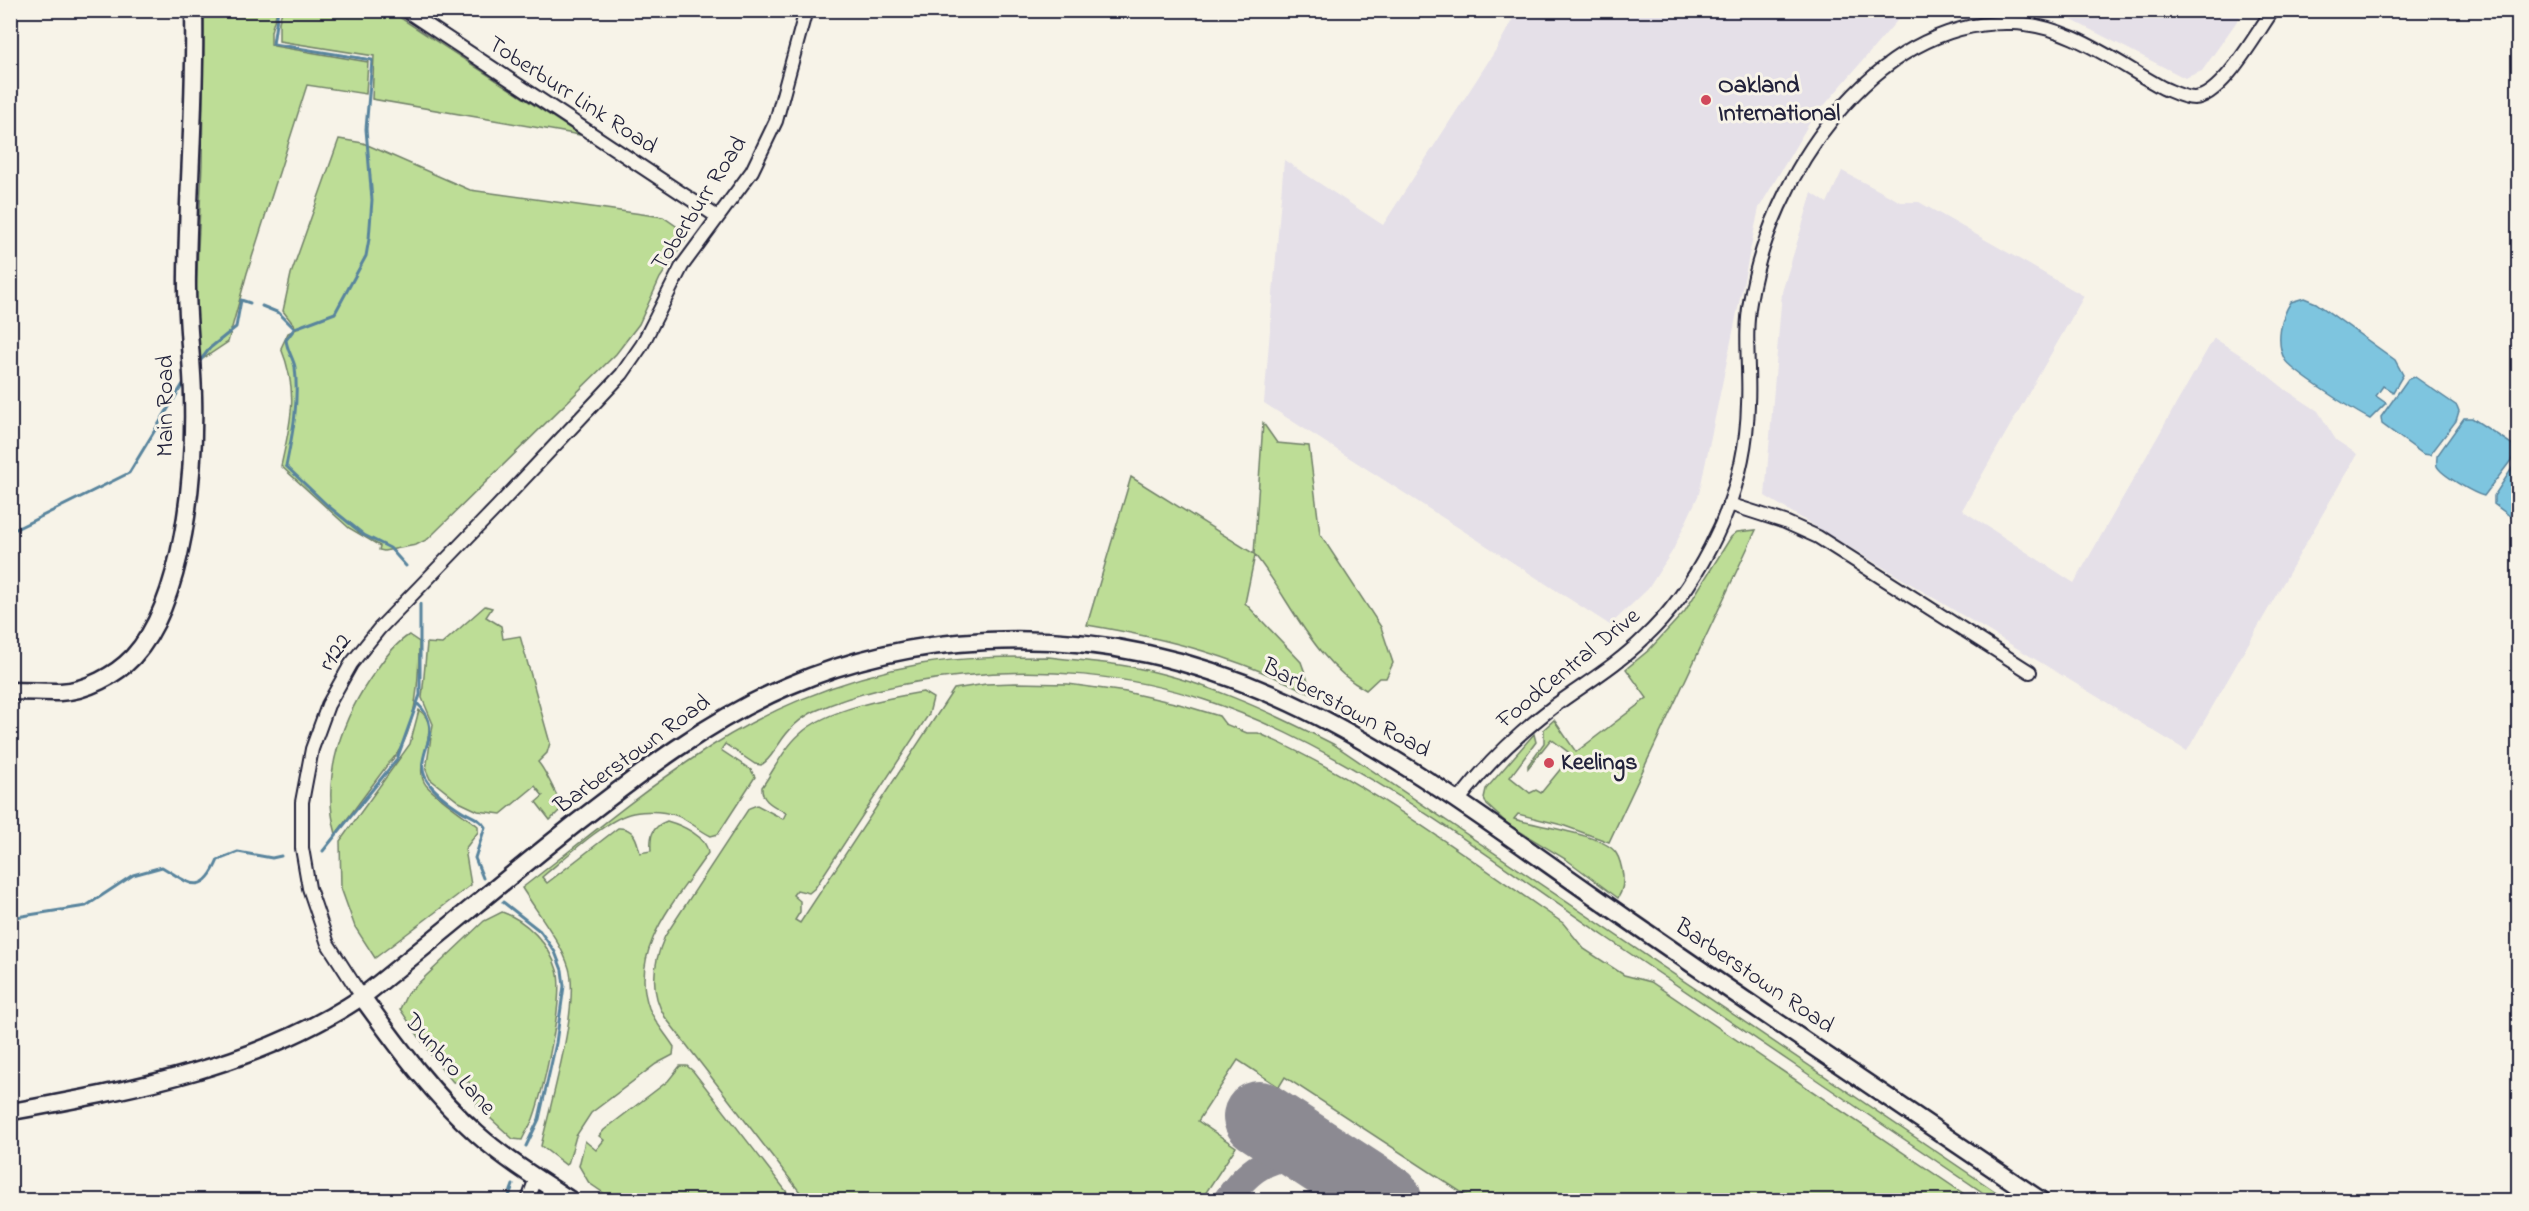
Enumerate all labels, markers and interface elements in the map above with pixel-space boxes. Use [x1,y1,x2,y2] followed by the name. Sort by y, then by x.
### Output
[480,28,664,164] street label: Toberburr Link Road
[1718,69,1840,132] place label: Oakland International
[1699,93,1713,107] marker: Oakland International
[643,129,757,278] street label: Toberburr Road
[149,355,184,457] street label: Main Road
[1489,600,1649,739] street label: FoodCentral Drive
[311,627,361,679] street label: r122
[1255,649,1437,768] street label: Barberstown Road
[547,686,719,824] street label: Barberstown Road
[1561,746,1637,782] place label: Keelings
[1542,756,1556,770] marker: Keelings
[1666,910,1841,1044] street label: Barberstown Road
[394,1005,504,1124] street label: Dunbro Lane

